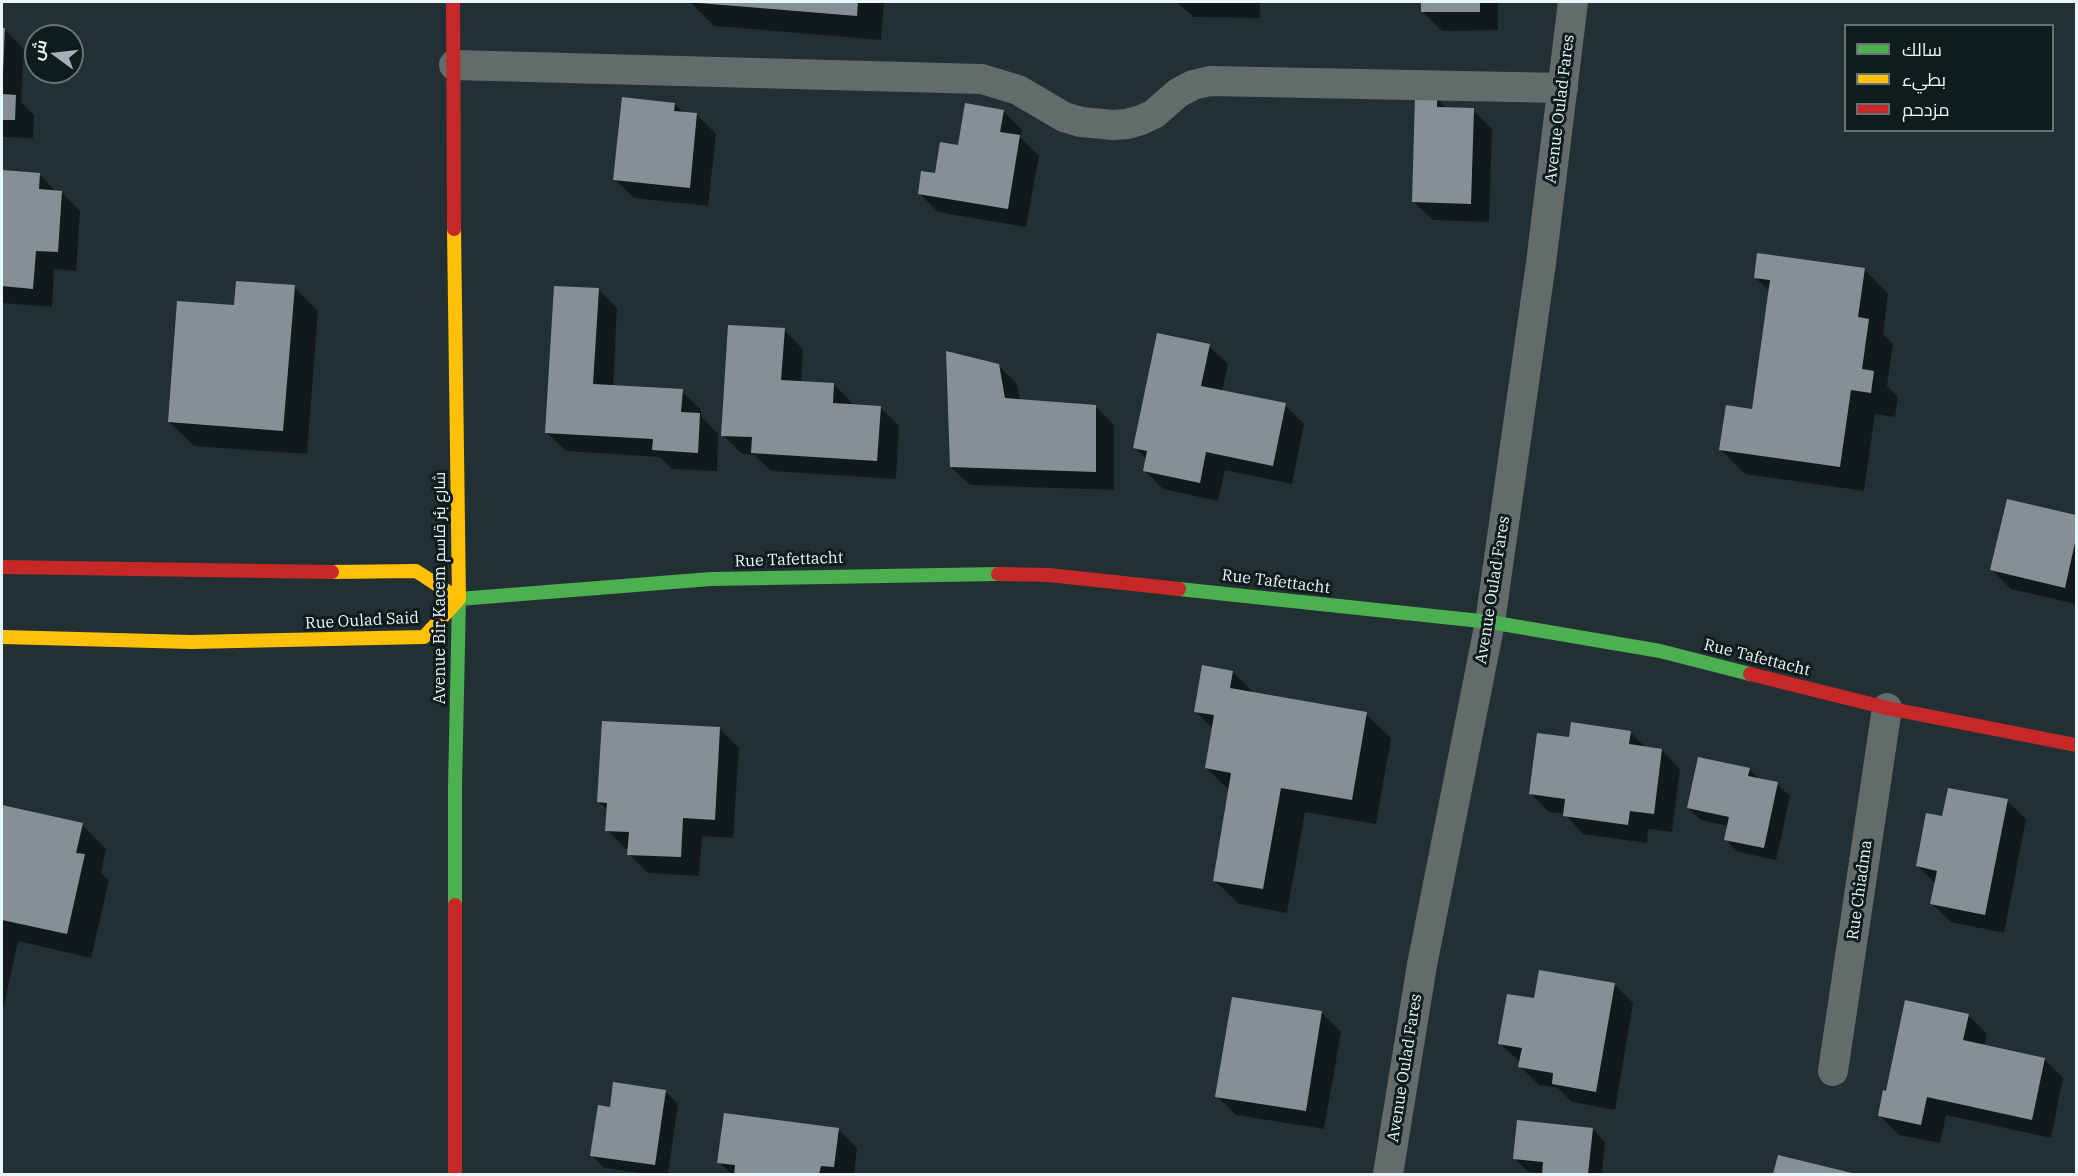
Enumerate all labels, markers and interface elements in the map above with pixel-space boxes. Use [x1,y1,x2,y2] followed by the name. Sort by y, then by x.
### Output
[24,24,84,84] north arrow
[1844,24,2054,132] legend
[1541,33,1579,185] street label: Avenue Oulad Fares
[26,37,51,62] text: ش
[1902,38,1942,61] text: سالك
[1902,68,1946,91] text: بطيء
[1902,98,1950,121] text: مزدحم
[430,472,450,704] street label: Avenue Bir Kacem شارع بئر قاسم
[1472,514,1514,666] street label: Avenue Oulad Fares
[734,549,844,571] street label: Rue Tafettacht
[1221,566,1331,598] street label: Rue Tafettacht
[305,608,419,634] street label: Rue Oulad Said
[1702,635,1812,681] street label: Rue Tafettacht
[1843,839,1877,941] street label: Rue Chiadma
[1384,992,1426,1144] street label: Avenue Oulad Fares

